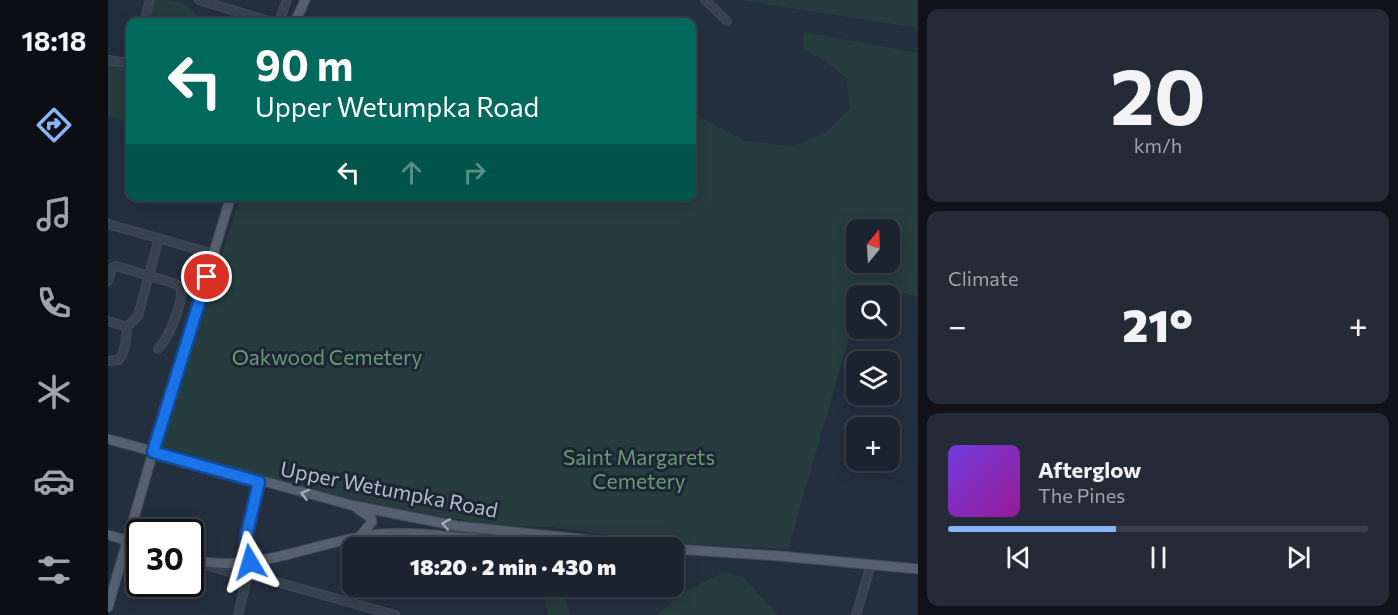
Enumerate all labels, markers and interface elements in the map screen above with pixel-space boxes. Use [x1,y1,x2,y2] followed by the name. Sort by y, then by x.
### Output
[22,24,86,57] text: 18:18
[255,38,354,90] text: 90 m
[156,42,234,120] icon: left
[1110,46,1206,141] text: 20
[255,90,539,123] text: Upper Wetumpka Road
[33,104,75,146] icon: directions
[1134,133,1182,157] text: km/h
[332,156,365,189] icon: left
[395,156,428,189] icon: ahead
[458,156,491,189] icon: right
[33,193,75,235] icon: music
[846,219,900,273] north arrow
[846,219,900,471] map controls
[181,251,232,302] pin
[190,260,223,293] icon: arrive
[948,266,1018,290] text: Climate
[33,282,75,324] icon: phone
[846,285,900,339] button: search
[1122,296,1193,351] text: 21°
[948,304,967,345] text: −
[1349,304,1368,345] text: +
[232,344,422,369] park label: Oakwood Cemetery
[846,351,900,405] button: layers
[33,371,75,413] icon: climate
[846,417,900,471] button: +
[563,444,715,493] park label: Saint Margarets Cemetery
[278,455,500,522] street label: Upper Wetumpka Road
[1038,456,1141,483] text: Afterglow
[33,460,75,502] icon: car
[1038,483,1125,507] text: The Pines
[300,488,310,501] one-way arrow
[441,518,451,531] one-way arrow
[126,519,204,597] speed limit sign: 30
[218,530,282,594] position arrow
[1002,541,1035,574] icon: previous
[1142,541,1175,574] icon: pause
[1282,541,1315,574] icon: next
[33,549,75,591] icon: filters
[410,553,616,580] text: 18:20 · 2 min · 430 m

